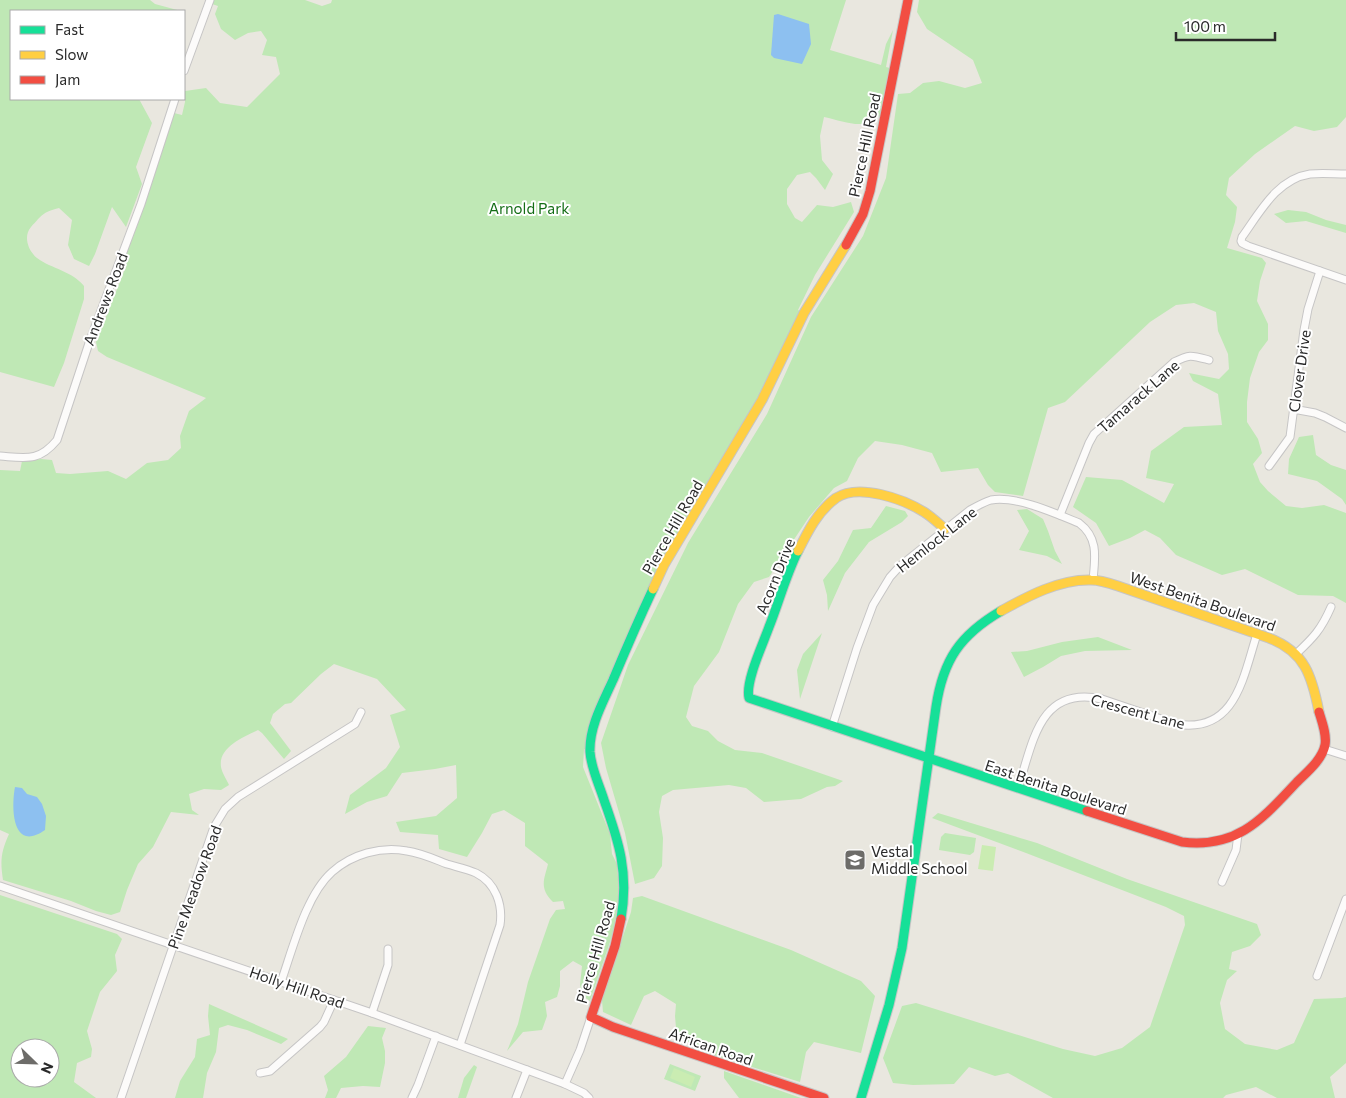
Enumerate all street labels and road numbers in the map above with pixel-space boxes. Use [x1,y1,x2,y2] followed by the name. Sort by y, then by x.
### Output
[844,91,884,199] street label: Pierce Hill Road
[79,250,131,348] street label: Andrews Road
[1284,328,1314,413] street label: Clover Drive
[1094,356,1183,436] street label: Tamarack Lane
[638,477,706,577] street label: Pierce Hill Road
[892,502,980,576] street label: Hemlock Lane
[752,535,798,617] street label: Acorn Drive
[1128,568,1278,634] street label: West Benita Boulevard
[1089,690,1187,732] street label: Crescent Lane
[983,756,1129,818] street label: East Benita Boulevard
[163,823,225,951] street label: Pine Meadow Road
[572,899,618,1005] street label: Pierce Hill Road
[247,962,347,1012] street label: Holly Hill Road
[667,1023,755,1069] street label: African Road

